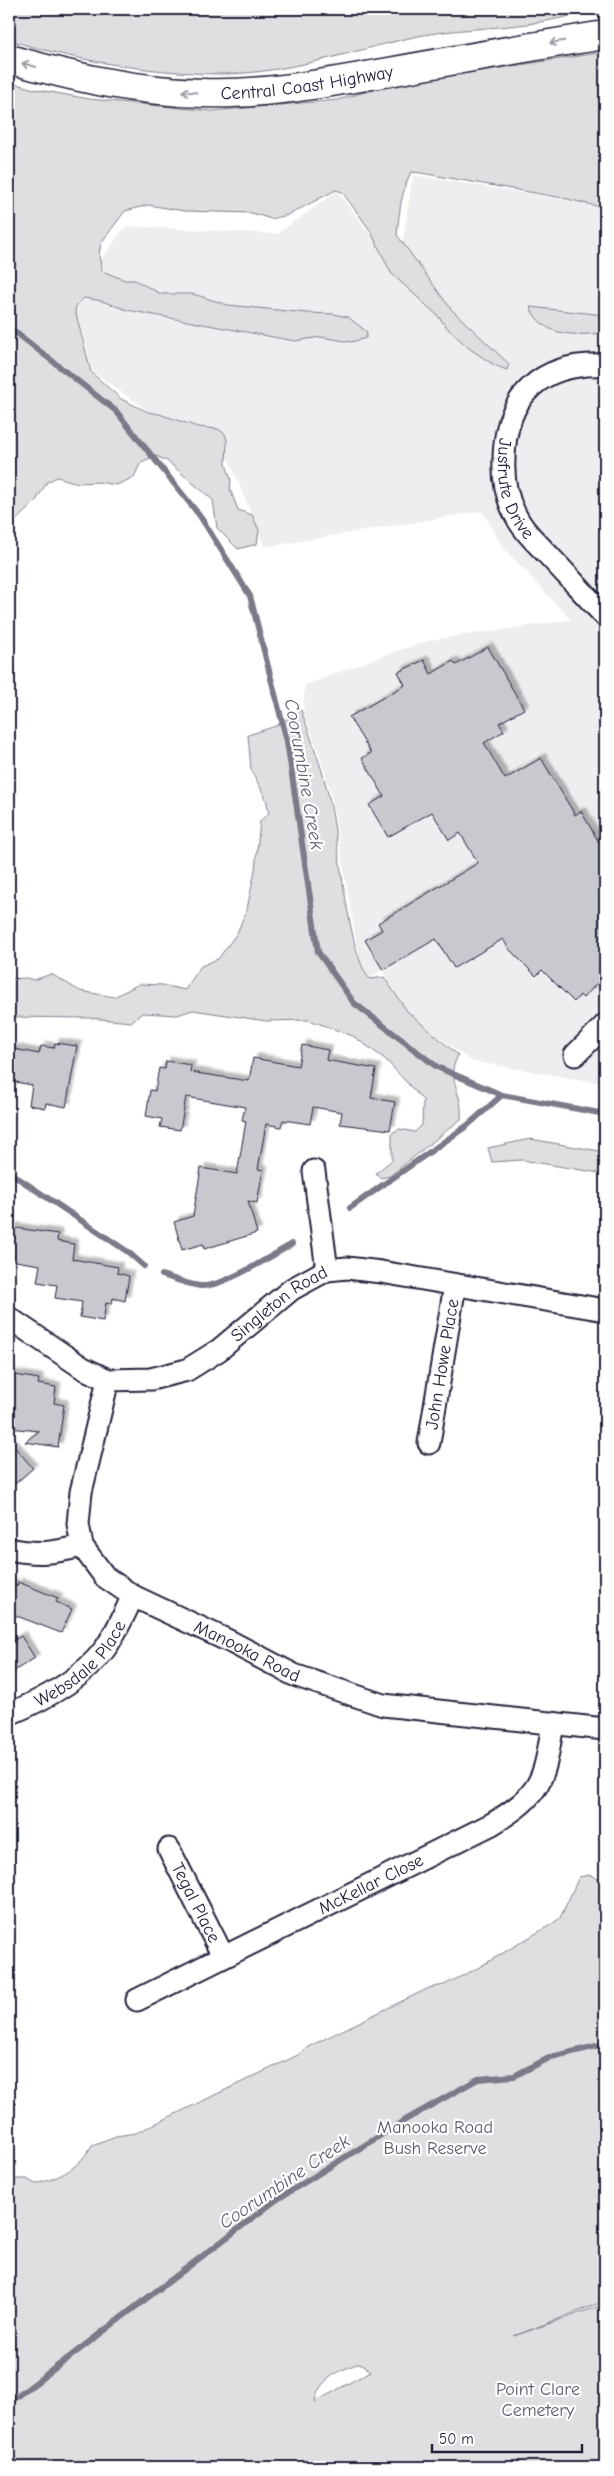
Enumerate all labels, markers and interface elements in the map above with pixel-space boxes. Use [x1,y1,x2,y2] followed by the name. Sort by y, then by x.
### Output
[549,38,565,48] one-way arrow
[22,59,38,69] one-way arrow
[220,61,396,104] street label: Central Coast Highway
[181,88,197,97] one-way arrow
[493,437,538,544] street label: Jusfrute Drive
[280,697,328,852] water label: Coorumbine Creek
[227,1262,331,1347] street label: Singleton Road
[421,1297,464,1431] street label: John Howe Place
[191,1616,302,1687] street label: Manooka Road
[31,1617,130,1712] street label: Websdale Place
[315,1850,427,1919] street label: McKellar Close
[167,1859,225,1946] street label: Tegal Place
[377,2117,493,2159] park label: Manooka Road Bush Reserve
[215,2130,355,2234] water label: Coorumbine Creek
[496,2379,580,2421] park label: Point Clare Cemetery
[432,2421,582,2453] scale bar
[439,2430,474,2448] text: 50 m

